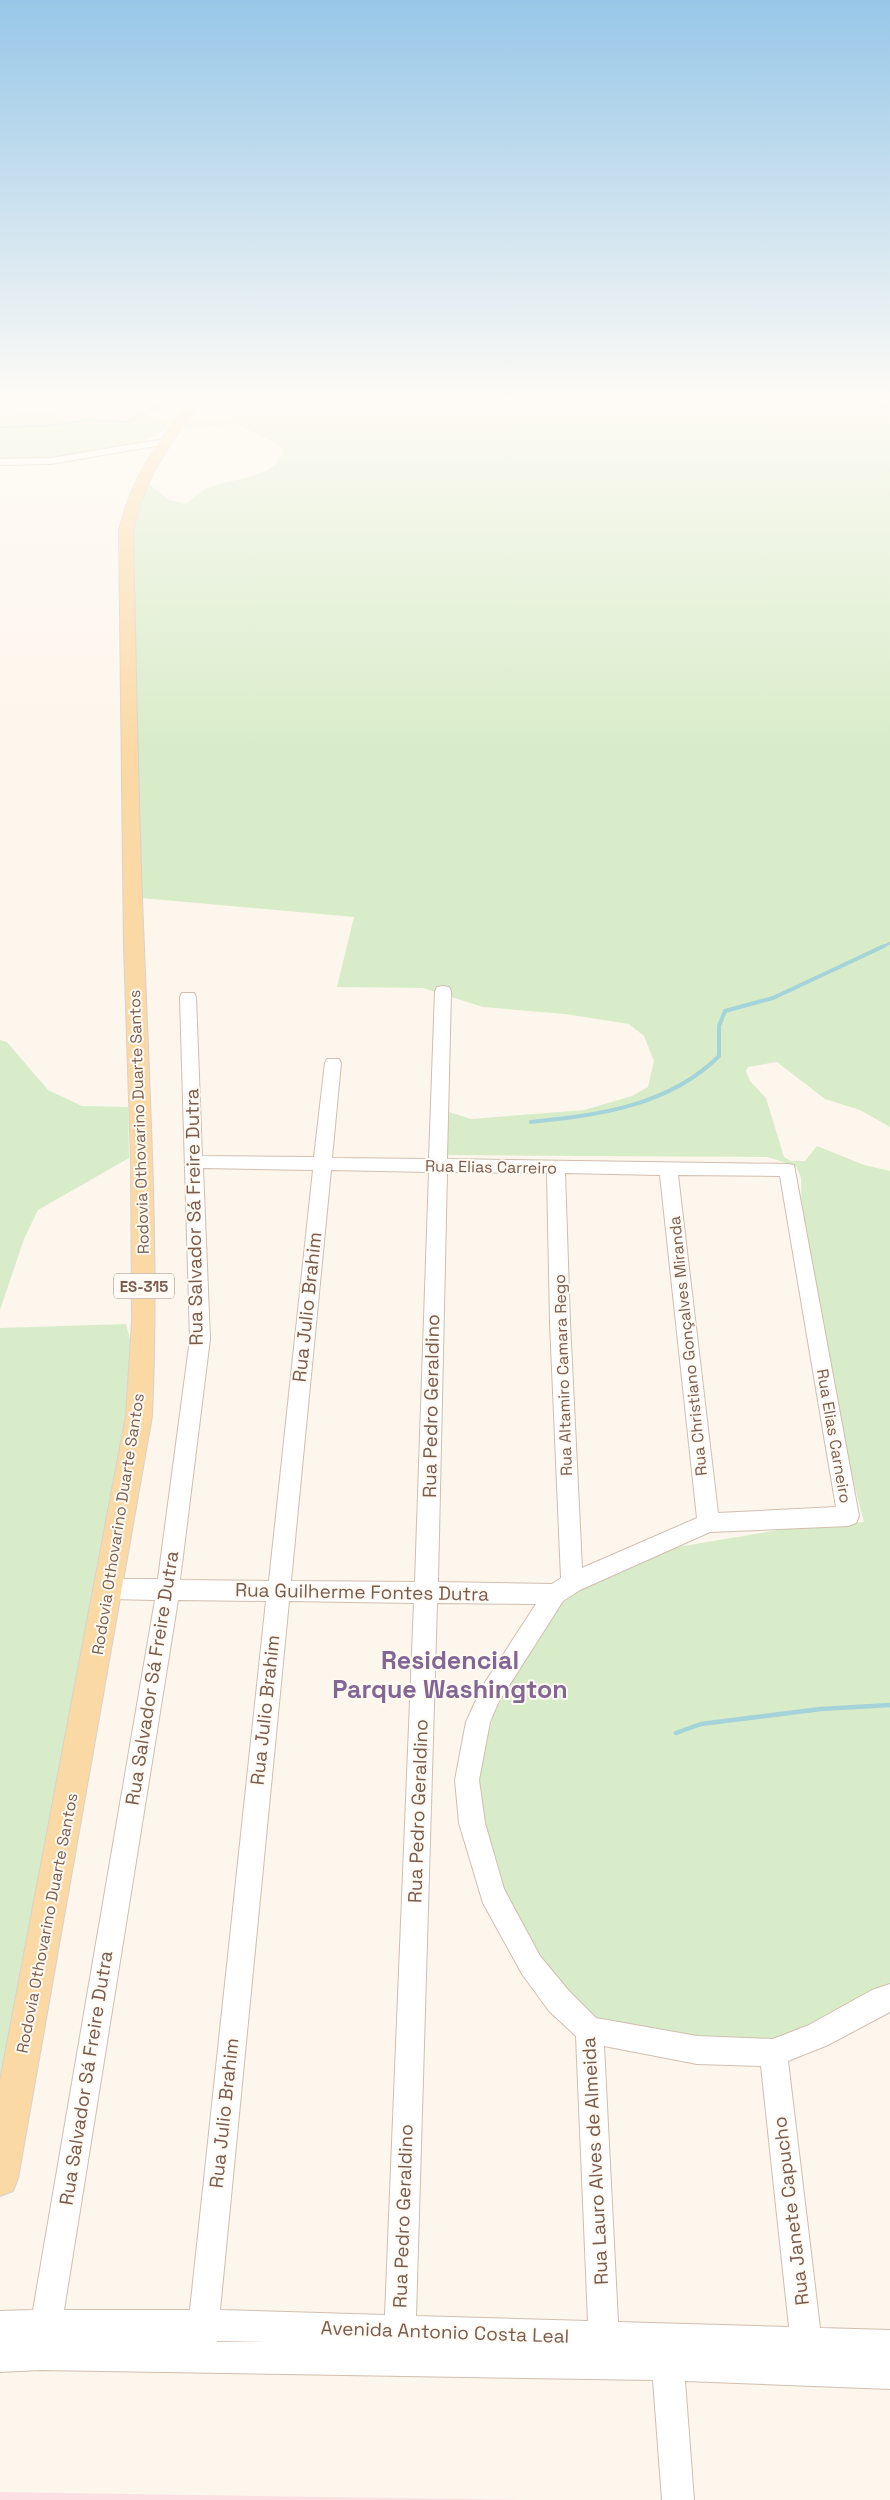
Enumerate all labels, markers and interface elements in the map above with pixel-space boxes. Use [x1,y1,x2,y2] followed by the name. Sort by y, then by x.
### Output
[124,989,154,1255] street label: Rodovia Othovarino Duarte Santos
[179,1088,209,1346] street label: Rua Salvador Sá Freire Dutra
[425,1155,557,1179] street label: Rua Elias Carreiro
[664,1215,712,1477] street label: Rua Christiano Gonçalves Miranda
[287,1231,327,1383] street label: Rua Julio Brahim
[114,1274,174,1298] road number: ES-315
[549,1274,577,1476] street label: Rua Altamiro Camara Rego
[417,1314,445,1498] street label: Rua Pedro Geraldino
[812,1367,856,1505] street label: Rua Elias Carneiro
[87,1392,149,1656] street label: Rodovia Othovarino Duarte Santos
[120,1549,184,1807] street label: Rua Salvador Sá Freire Dutra
[235,1577,489,1607] street label: Rua Guilherme Fontes Dutra
[245,1634,285,1786] street label: Rua Julio Brahim
[332,1644,568,1705] district label: Residencial Parque Washington
[402,1719,434,1903] street label: Rua Pedro Geraldino
[11,1791,83,2055] street label: Rodovia Othovarino Duarte Santos
[54,1949,118,2207] street label: Rua Salvador Sá Freire Dutra
[576,2036,614,2286] street label: Rua Lauro Alves de Almeida
[204,2037,244,2189] street label: Rua Julio Brahim
[767,2115,815,2307] street label: Rua Janete Capucho
[387,2124,419,2308] street label: Rua Pedro Geraldino
[320,2315,570,2349] street label: Avenida Antonio Costa Leal

